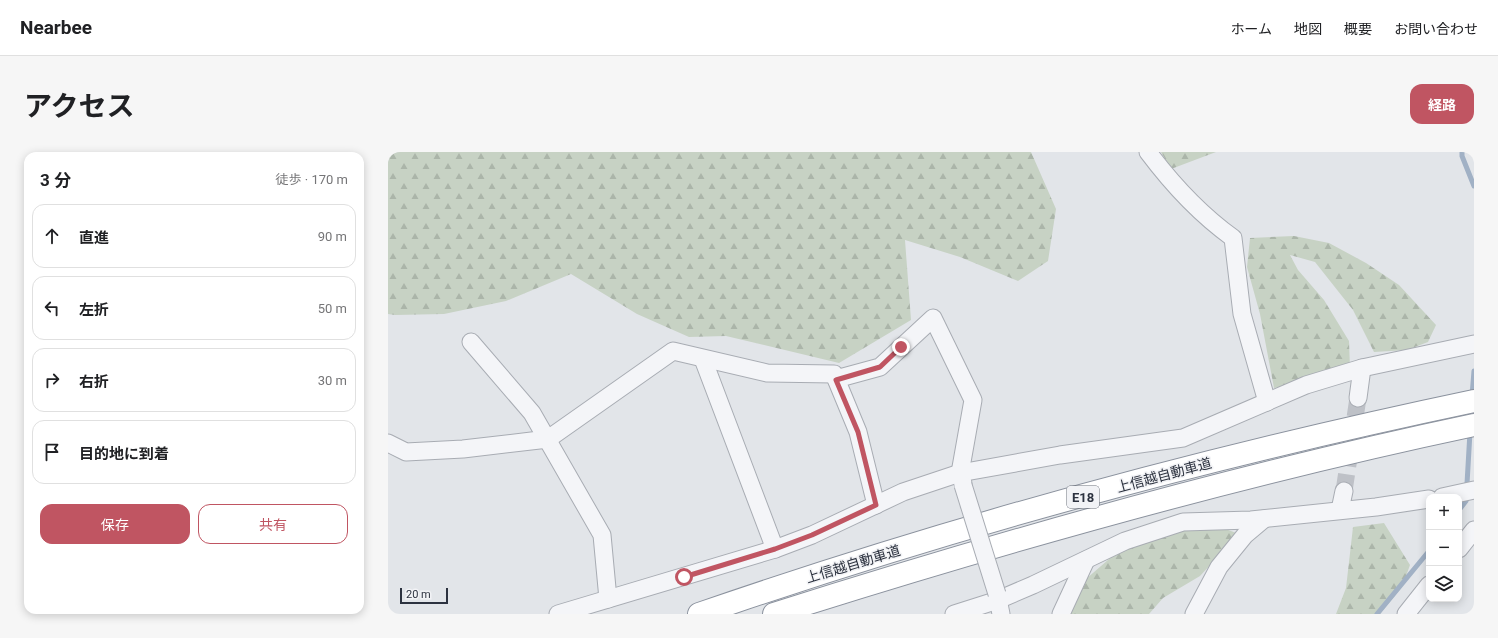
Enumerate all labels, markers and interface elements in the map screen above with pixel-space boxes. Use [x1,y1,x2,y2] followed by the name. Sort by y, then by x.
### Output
[20,16,92,39] text: Nearbee
[1230,21,1272,37] text: ホーム
[1294,21,1322,37] text: 地図
[1344,21,1372,37] text: 概要
[1394,21,1478,37] text: お問い合わせ
[1410,84,1474,124] button: 経路
[24,90,135,123] text: アクセス
[40,170,71,190] text: 3 分
[276,172,348,187] text: 徒歩 · 170 m
[41,225,63,247] icon: ahead
[79,229,109,247] text: 直進
[318,229,347,244] text: 90 m
[41,297,63,319] icon: left
[79,301,109,319] text: 左折
[318,301,347,316] text: 50 m
[892,338,910,356] route end
[41,369,63,391] icon: right
[79,373,109,391] text: 右折
[318,373,347,388] text: 30 m
[41,441,63,463] icon: arrive
[79,445,169,463] text: 目的地に到着
[1115,455,1213,495] street label: 上信越自動車道
[1067,486,1099,508] road number: E18
[1426,494,1462,602] map controls
[1426,494,1462,530] button: +
[40,504,190,544] button: 保存
[198,504,348,544] button: 共有
[1426,530,1462,566] button: −
[804,542,902,586] street label: 上信越自動車道
[1426,566,1462,602] button: layers
[675,568,693,586] route start
[400,586,448,605] scale bar
[406,588,431,601] text: 20 m

